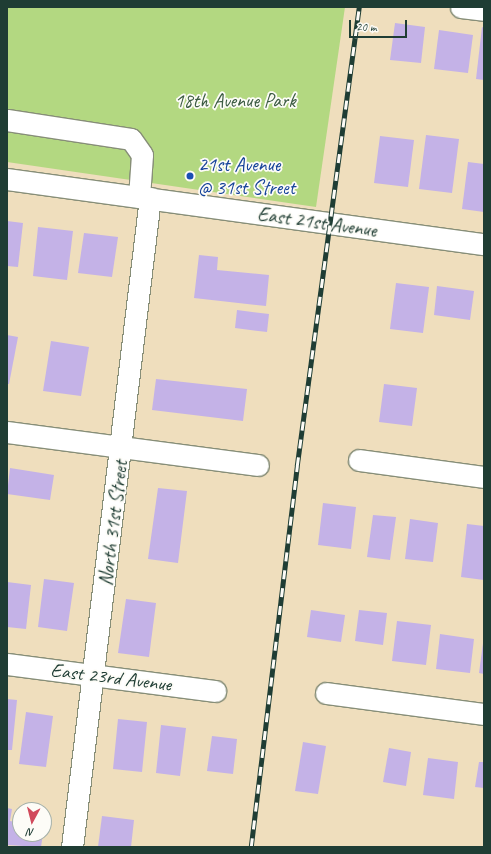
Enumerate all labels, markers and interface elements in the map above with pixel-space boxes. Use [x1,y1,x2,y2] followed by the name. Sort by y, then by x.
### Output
[351,12,409,38] scale bar
[356,19,376,35] text: 20 m
[174,88,296,112] park label: 18th Avenue Park
[198,152,296,199] place label: 21st Avenue @ 31st Street
[185,171,195,181] marker: 21st Avenue @ 31st Street
[256,202,378,242] street label: East 21st Avenue
[93,459,133,587] street label: North 31st Street
[49,658,173,696] street label: East 23rd Avenue
[12,802,52,842] north arrow
[26,826,35,840] text: N

